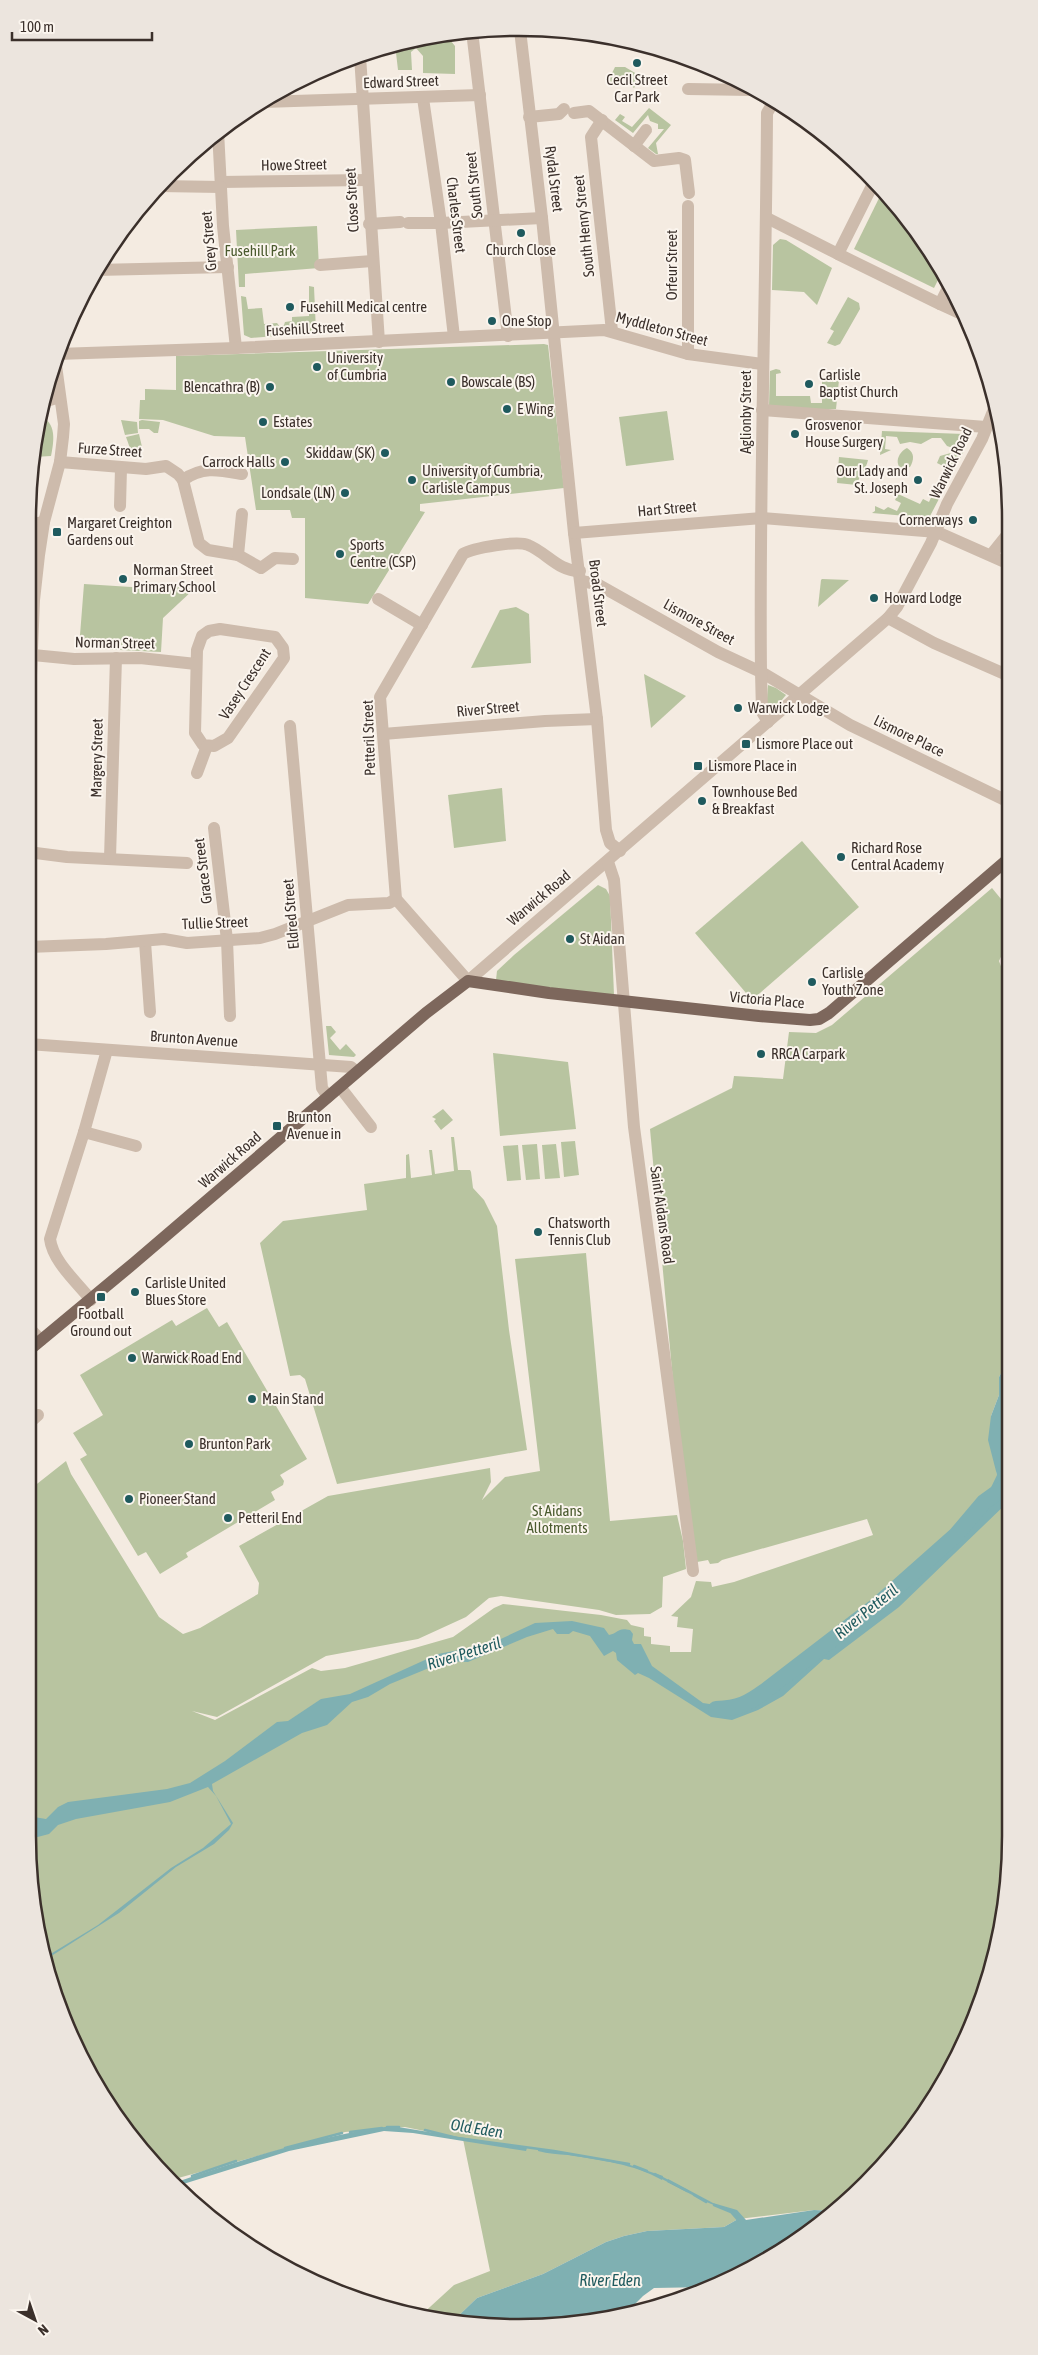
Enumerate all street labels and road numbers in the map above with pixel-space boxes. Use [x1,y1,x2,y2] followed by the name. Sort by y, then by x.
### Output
[363,72,439,91] street label: Edward Street
[542,145,567,213] street label: Rydal Street
[462,151,485,219] street label: South Street
[261,155,327,174] street label: Howe Street
[341,167,362,233] street label: Close Street
[570,174,597,278] street label: South Henry Street
[443,176,470,254] street label: Charles Street
[197,210,220,272] street label: Grey Street
[663,230,680,300] street label: Orfeur Street
[614,308,710,349] street label: Myddleton Street
[265,318,345,339] street label: Fusehill Street
[737,370,754,454] street label: Aglionby Street
[926,424,975,501] street label: Warwick Road
[77,439,143,460] street label: Furze Street
[637,497,697,520] street label: Hart Street
[586,558,611,628] street label: Broad Street
[661,595,738,648] street label: Lismore Street
[75,633,155,652] street label: Norman Street
[215,645,274,722] street label: Vasey Crescent
[456,697,520,720] street label: River Street
[359,700,378,776] street label: Petteril Street
[871,711,947,760] street label: Lismore Place
[87,718,106,798] street label: Margery Street
[190,837,215,905] street label: Grace Street
[504,866,574,929] street label: Warwick Road
[279,878,302,950] street label: Eldred Street
[182,913,248,932] street label: Tullie Street
[729,988,805,1011] street label: Victoria Place
[149,1027,239,1050] street label: Brunton Avenue
[195,1128,264,1191] street label: Warwick Road
[647,1165,678,1265] street label: Saint Aidans Road

